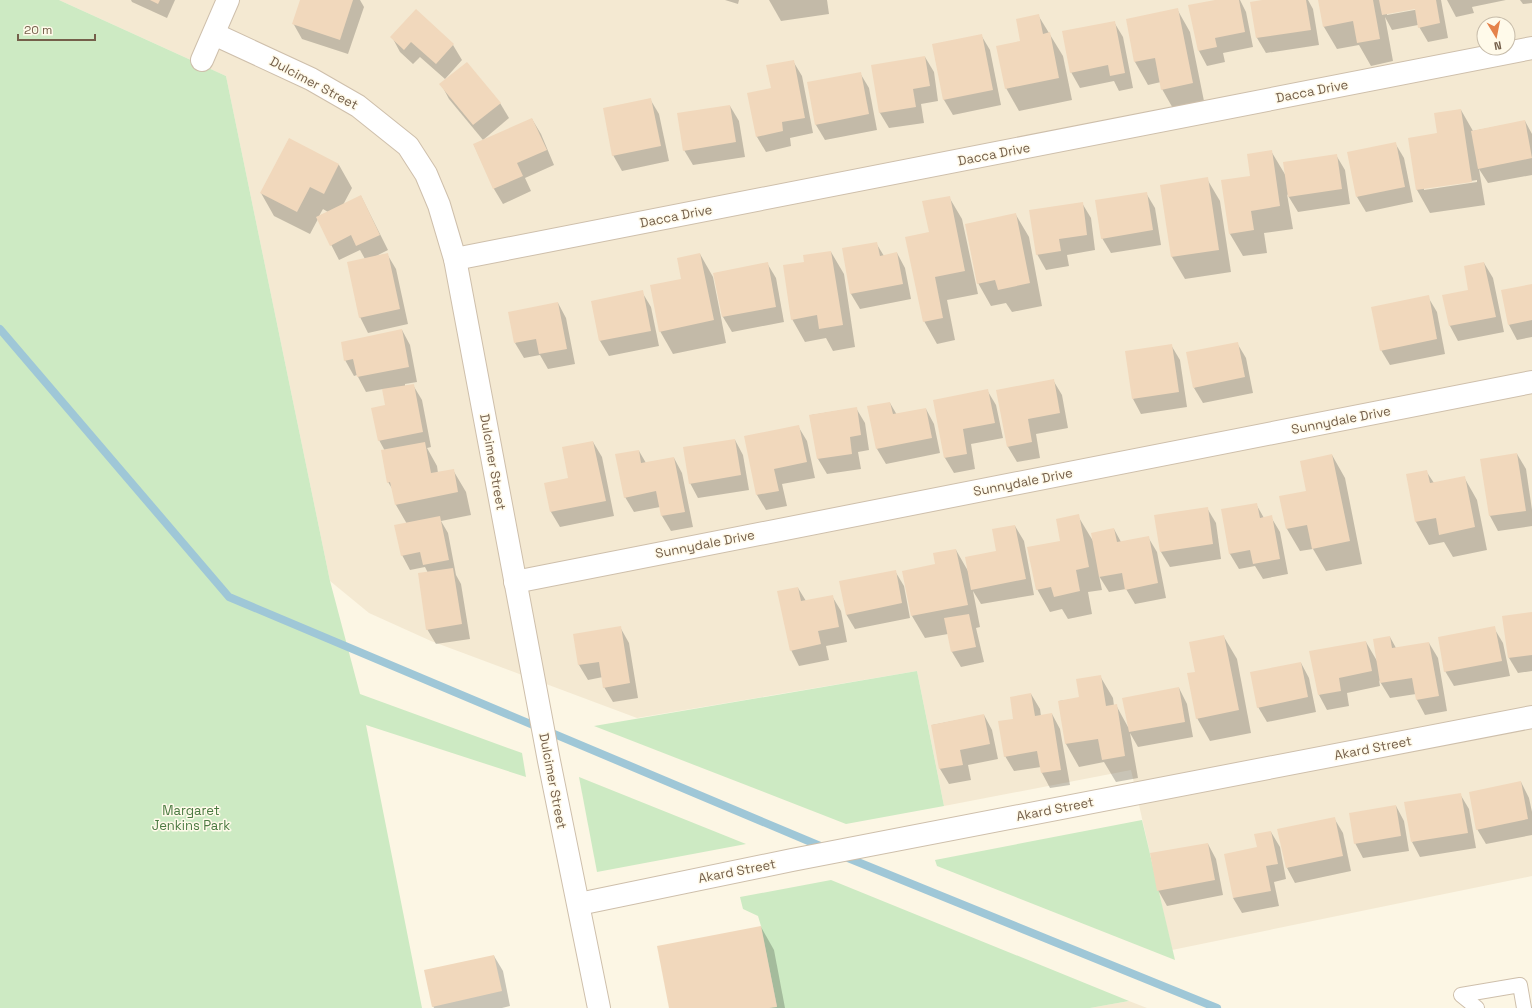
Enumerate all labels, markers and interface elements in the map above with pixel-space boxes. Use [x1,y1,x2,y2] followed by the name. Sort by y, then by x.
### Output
[18,16,95,42] scale bar
[1476,16,1516,56] north arrow
[24,22,52,38] text: 20 m
[1493,38,1503,53] text: N
[267,53,361,113] street label: Dulcimer Street
[1274,76,1350,106] street label: Dacca Drive
[956,139,1032,169] street label: Dacca Drive
[638,201,714,231] street label: Dacca Drive
[1290,402,1392,438] street label: Sunnydale Drive
[476,412,510,512] street label: Dulcimer Street
[972,464,1074,500] street label: Sunnydale Drive
[654,526,756,562] street label: Sunnydale Drive
[535,731,571,831] street label: Dulcimer Street
[1333,732,1413,764] street label: Akard Street
[1015,793,1095,825] street label: Akard Street
[152,802,230,834] park label: Margaret Jenkins Park
[697,855,777,887] street label: Akard Street

